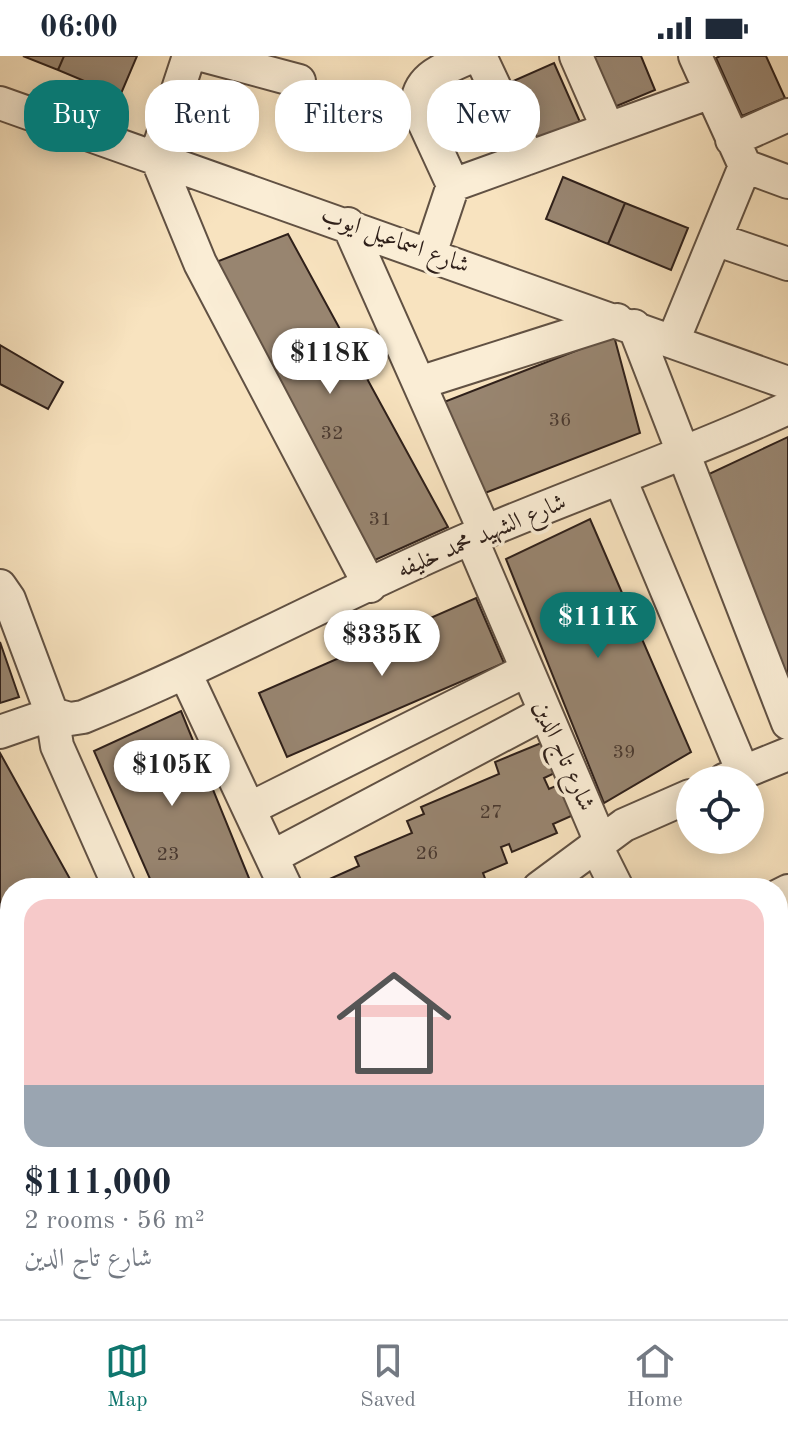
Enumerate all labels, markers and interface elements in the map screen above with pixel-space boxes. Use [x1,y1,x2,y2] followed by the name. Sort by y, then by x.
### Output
[40,13,118,43] text: 06:00
[24,80,129,152] chip: Buy
[145,80,259,152] chip: Rent
[275,80,411,152] chip: Filters
[427,80,540,152] chip: New
[316,203,472,285] street label: شارع اسماعيل ايوب
[274,328,386,396] pin: $118K
[290,341,370,367] text: $118K
[548,411,572,431] house number: 36
[320,424,344,444] house number: 32
[394,491,572,589] street label: شارع الشهيد محمد خليفه
[368,510,392,530] house number: 31
[542,592,654,660] pin: $111K
[558,605,638,631] text: $111K
[326,610,438,678] pin: $335K
[342,623,422,649] text: $335K
[522,697,598,818] street label: شارع تاج الدين
[116,740,228,808] pin: $105K
[612,743,636,763] house number: 39
[132,753,212,779] text: $105K
[676,766,764,854] map controls
[676,766,764,854] button: locate
[479,803,503,823] house number: 27
[415,844,439,864] house number: 26
[156,845,180,865] house number: 23
[322,951,466,1095] icon: home
[24,1167,172,1201] text: $111,000
[24,1208,205,1234] text: 2 rooms · 56 m²
[24,1246,152,1272] text: شارع تاج الدين
[105,1339,149,1414] tab: Map
[360,1339,416,1414] tab: Saved
[627,1339,683,1414] tab: Home

